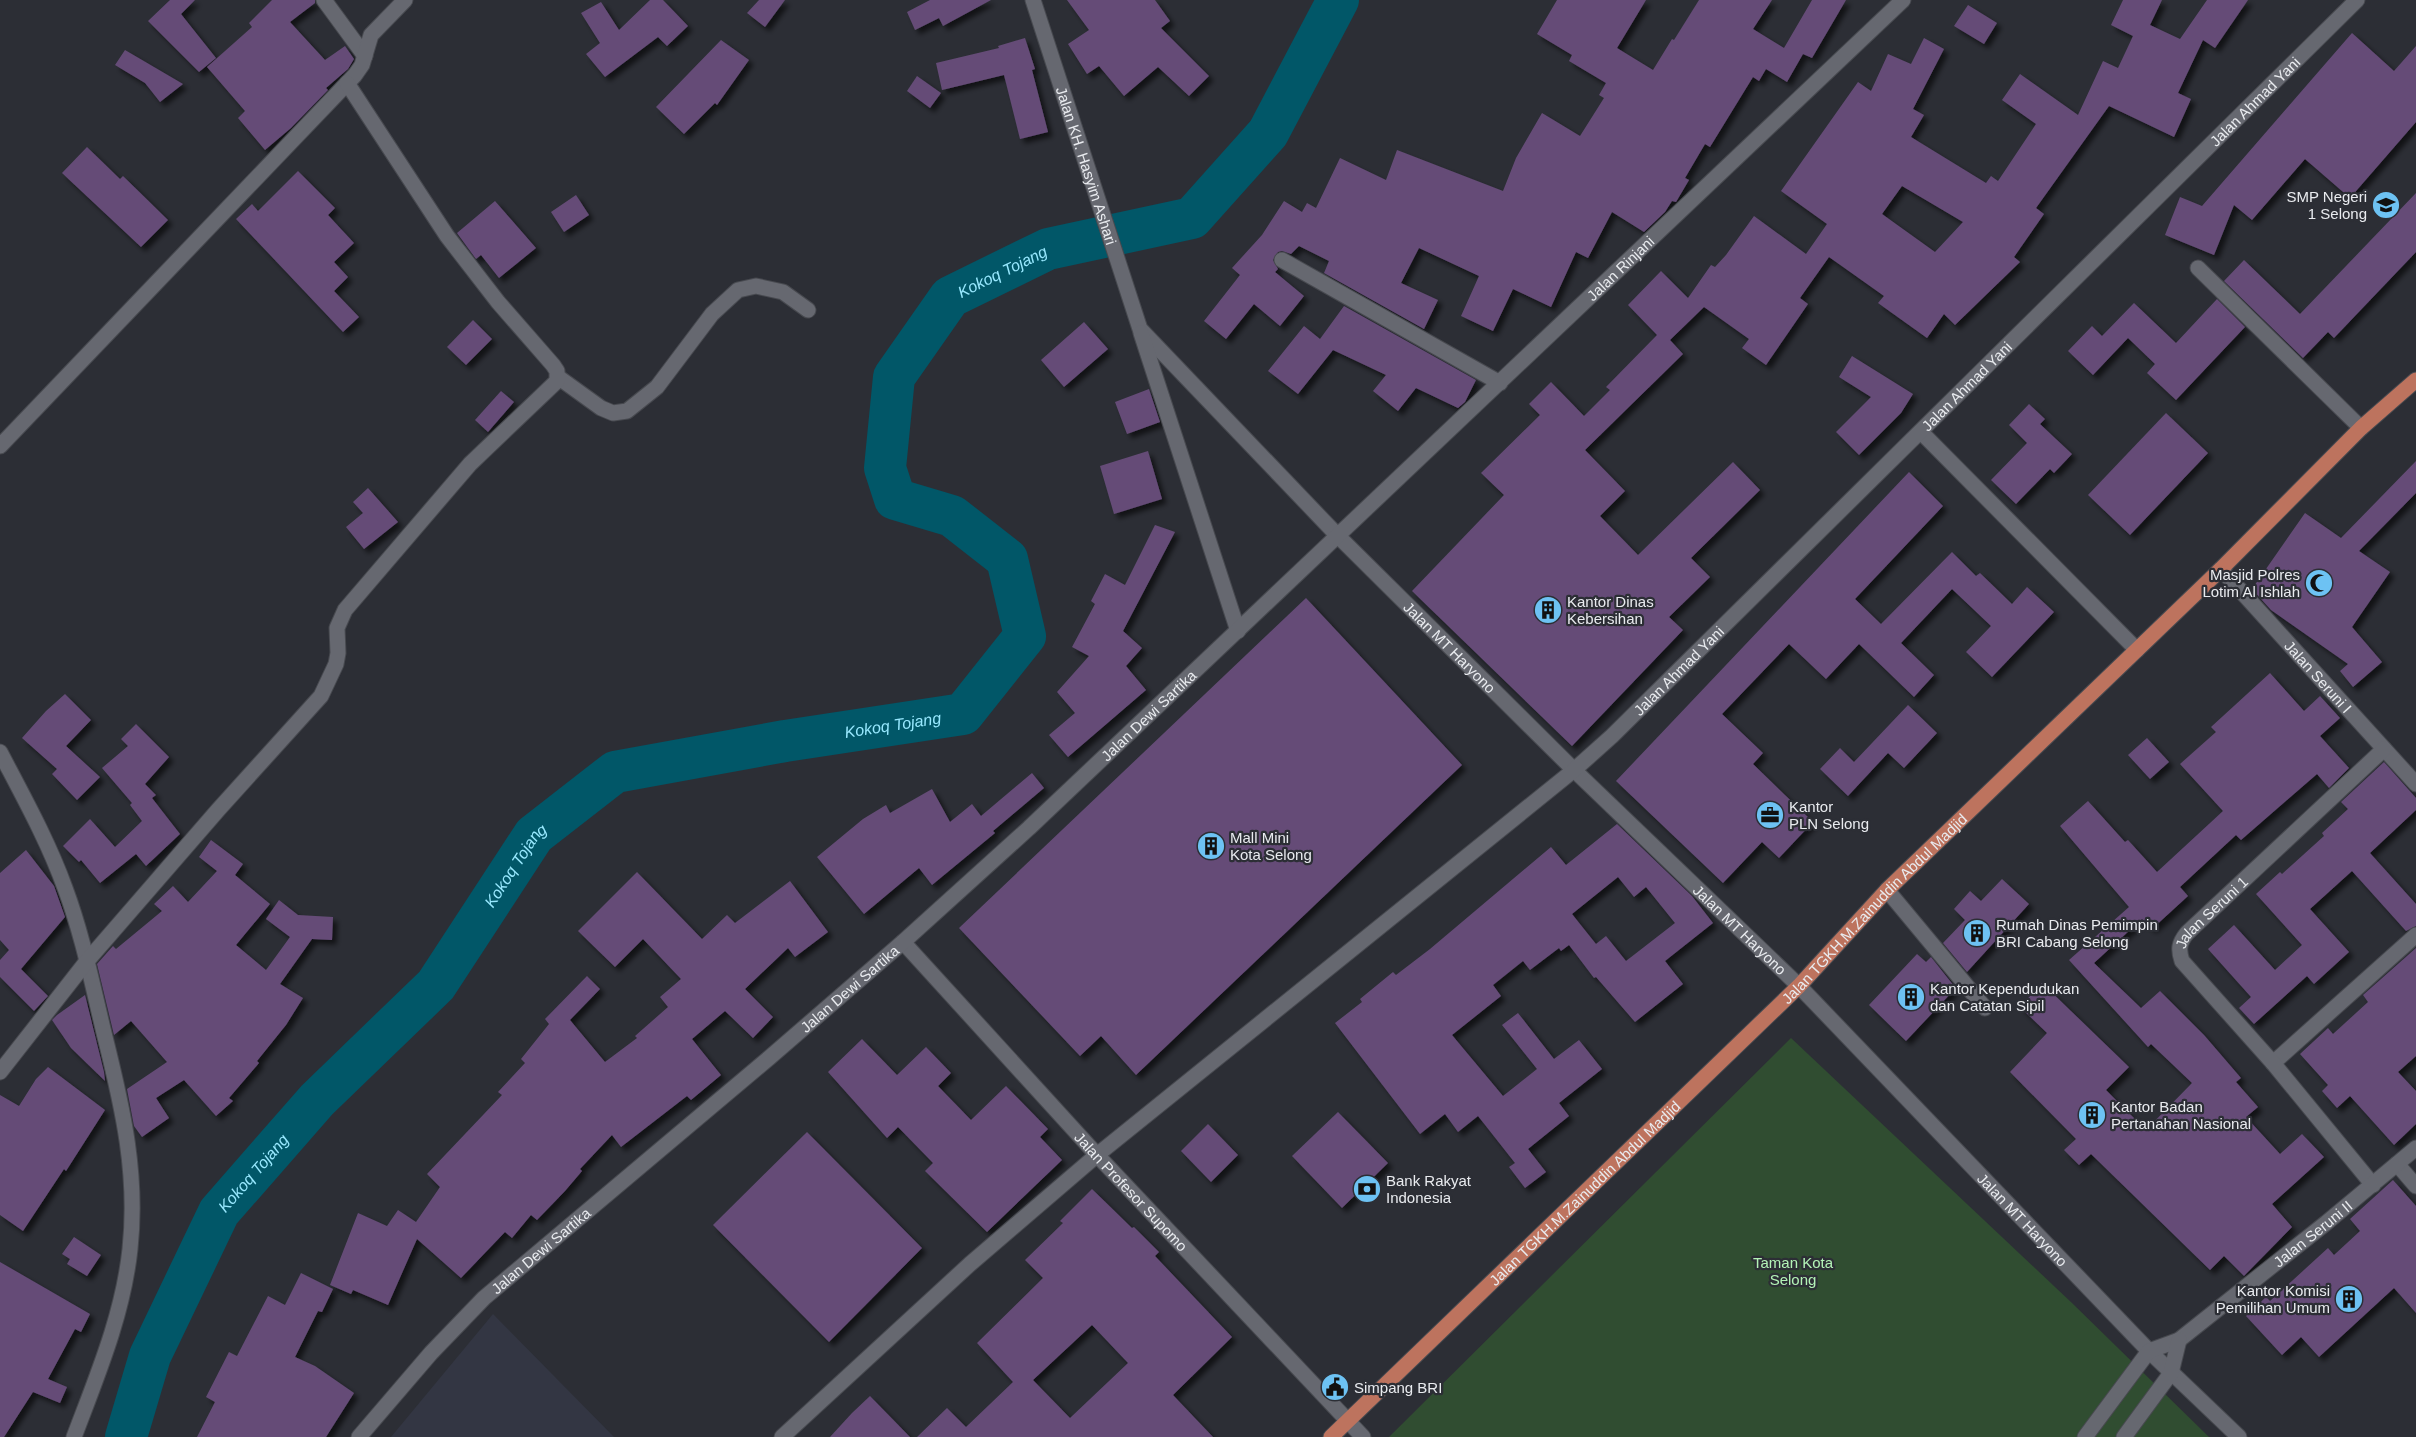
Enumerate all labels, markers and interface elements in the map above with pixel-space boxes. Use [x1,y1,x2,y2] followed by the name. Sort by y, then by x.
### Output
[2206,53,2303,149] street label: Jalan Ahmad Yani
[1053,84,1120,247] street label: Jalan KH. Hasyim Ashari
[2286,188,2367,222] place label: SMP Negeri 1 Selong
[2371,190,2401,220] school or university icon: SMP Negeri 1 Selong
[1583,232,1657,304] street label: Jalan Rinjani
[955,242,1050,300] water label: Kokoq Tojang
[1918,338,2015,434] street label: Jalan Ahmad Yani
[2202,566,2300,600] place label: Masjid Polres Lotim Al Ishlah
[2304,568,2334,598] mosque icon: Masjid Polres Lotim Al Ishlah
[1567,593,1654,627] place label: Kantor Dinas Kebersihan
[1533,595,1563,625] building icon: Kantor Dinas Kebersihan
[1400,598,1499,696] street label: Jalan MT Haryono
[1630,622,1727,719] street label: Jalan Ahmad Yani
[2281,637,2356,716] street label: Jalan Seruni I
[1097,666,1200,764] street label: Jalan Dewi Sartika
[843,709,942,740] water label: Kokoq Tojang
[1789,798,1869,832] place label: Kantor PLN Selong
[1755,800,1785,830] office icon: Kantor PLN Selong
[1778,810,1970,1007] street label: Jalan TGKH.M.Zainuddin Abdul Madjid
[481,820,550,910] water label: Kokoq Tojang
[1230,829,1312,863] place label: Mall Mini Kota Selong
[1196,831,1226,861] building icon: Mall Mini Kota Selong
[2171,873,2251,950] street label: Jalan Seruni 1
[1690,881,1790,978] street label: Jalan MT Haryono
[1996,916,2158,950] place label: Rumah Dinas Pemimpin BRI Cabang Selong
[1962,918,1992,948] building icon: Rumah Dinas Pemimpin BRI Cabang Selong
[797,941,902,1035] street label: Jalan Dewi Sartika
[1930,980,2079,1014] place label: Kantor Kependudukan dan Catatan Sipil
[1896,982,1926,1012] building icon: Kantor Kependudukan dan Catatan Sipil
[1486,1097,1683,1289] street label: Jalan TGKH.M.Zainuddin Abdul Madjid
[2111,1098,2251,1132] place label: Kantor Badan Pertanahan Nasional
[2077,1100,2107,1130] building icon: Kantor Badan Pertanahan Nasional
[1072,1128,1191,1254] street label: Jalan Profesor Supomo
[215,1131,292,1215] water label: Kokoq Tojang
[1974,1169,2071,1269] street label: Jalan MT Haryono
[1386,1172,1472,1206] place label: Bank Rakyat Indonesia
[1352,1174,1382,1204] bank icon: Bank Rakyat Indonesia
[2270,1197,2355,1270] street label: Jalan Seruni II
[488,1203,594,1297] street label: Jalan Dewi Sartika
[1753,1254,1834,1288] park label: Taman Kota Selong
[2216,1282,2330,1316] place label: Kantor Komisi Pemilihan Umum
[2334,1284,2364,1314] building icon: Kantor Komisi Pemilihan Umum
[1320,1372,1350,1402] public building icon: Simpang BRI
[1354,1379,1442,1396] place label: Simpang BRI

